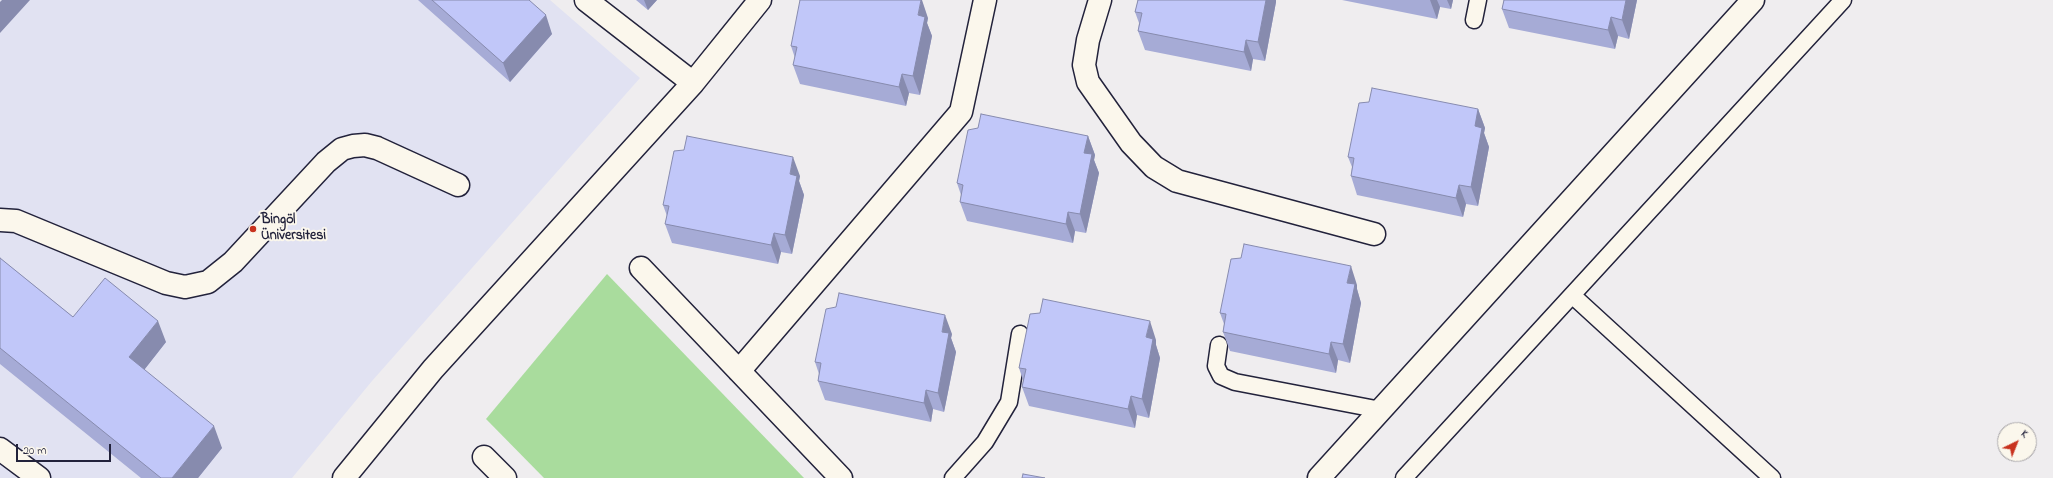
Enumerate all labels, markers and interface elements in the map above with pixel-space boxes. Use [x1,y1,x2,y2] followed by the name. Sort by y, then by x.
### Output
[261,213,326,246] place label: Bingöl Üniversitesi
[248,224,258,234] marker: Bingöl Üniversitesi
[1997,422,2037,462] north arrow
[2017,426,2032,442] text: K
[18,436,113,462] scale bar
[23,442,46,460] text: 20 m

